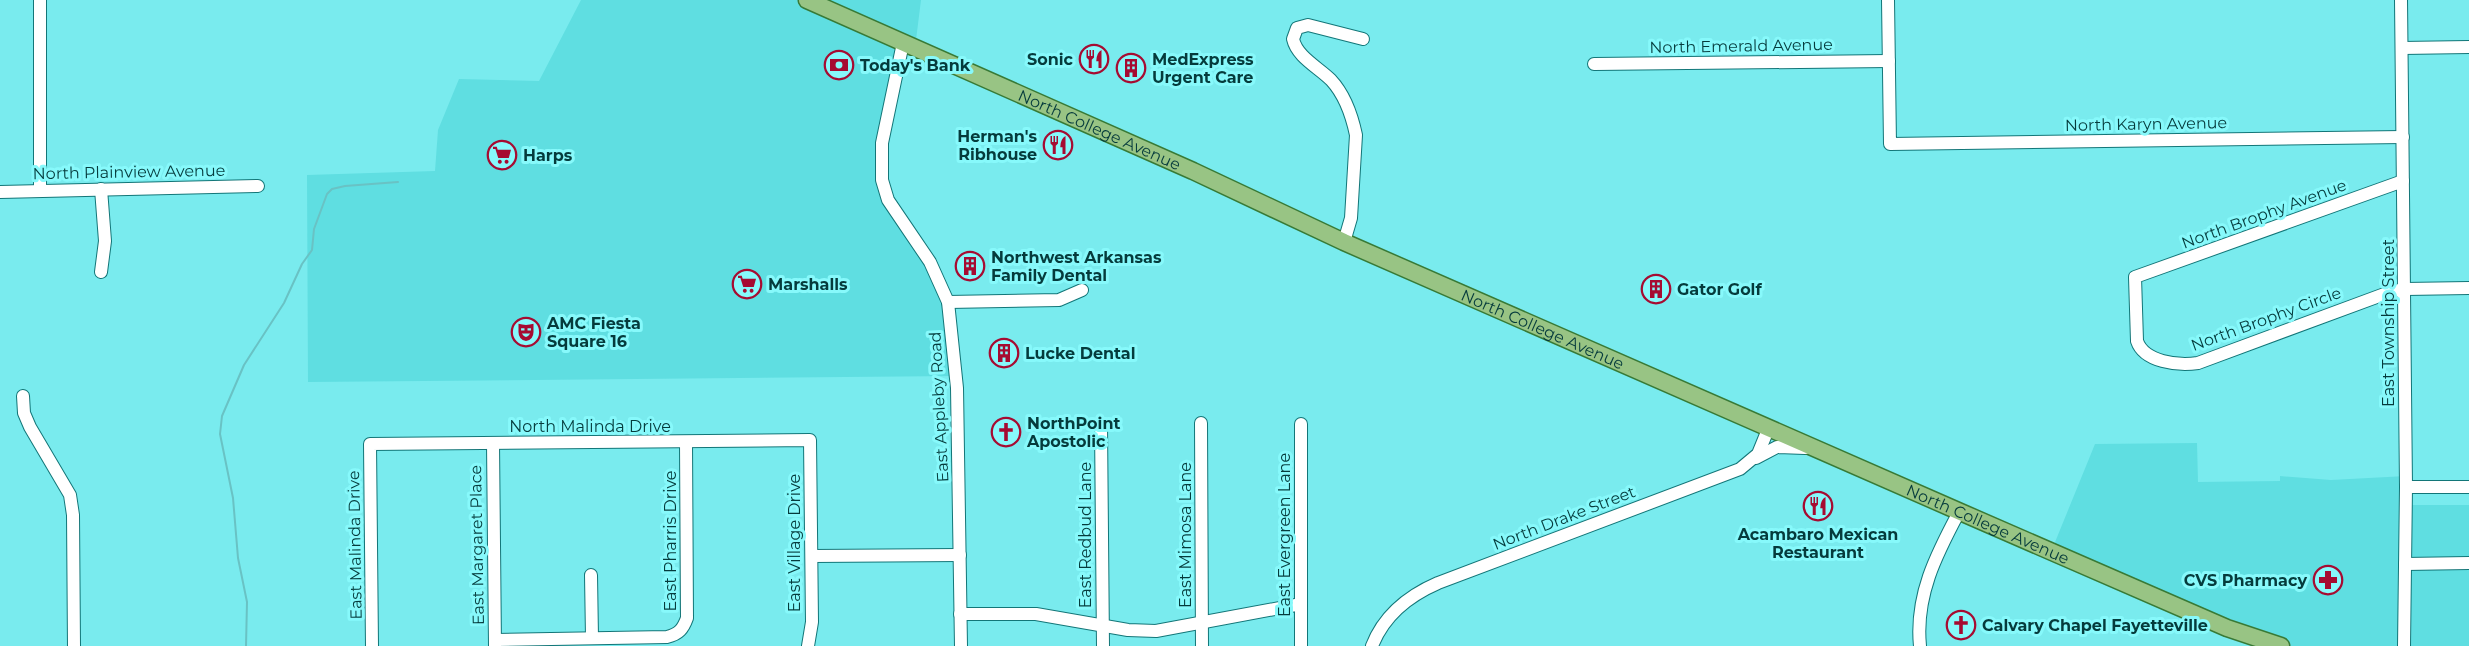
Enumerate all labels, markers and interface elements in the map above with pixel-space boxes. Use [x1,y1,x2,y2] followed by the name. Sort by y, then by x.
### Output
[1649,35,1833,57] street label: North Emerald Avenue
[1078,43,1110,75] restaurant icon: Sonic
[823,49,855,81] bank icon: Today's Bank
[1027,50,1074,69] place label: Sonic
[1152,50,1254,87] place label: MedExpress Urgent Care
[1115,52,1147,84] building icon: MedExpress Urgent Care
[860,56,971,75] place label: Today's Bank
[1015,85,1184,174] street label: North College Avenue
[2065,113,2227,135] street label: North Karyn Avenue
[957,127,1037,164] place label: Herman's Ribhouse
[1042,129,1074,161] restaurant icon: Herman's Ribhouse
[486,139,518,171] supermarket icon: Harps
[523,146,573,165] place label: Harps
[33,161,225,183] street label: North Plainview Avenue
[2179,175,2349,253] street label: North Brophy Avenue
[2379,239,2398,407] street label: East Township Street
[991,248,1162,285] place label: Northwest Arkansas Family Dental
[954,250,986,282] building icon: Northwest Arkansas Family Dental
[731,268,763,300] supermarket icon: Marshalls
[1640,273,1672,305] building icon: Gator Golf
[768,275,848,294] place label: Marshalls
[1677,280,1762,299] place label: Gator Golf
[2188,283,2344,355] street label: North Brophy Circle
[1458,285,1627,373] street label: North College Avenue
[546,314,641,351] place label: AMC Fiesta Square 16
[510,316,542,348] theatre icon: AMC Fiesta Square 16
[926,331,952,483] street label: East Appleby Road
[988,337,1020,369] building icon: Lucke Dental
[1025,344,1135,363] place label: Lucke Dental
[1026,414,1120,451] place label: NorthPoint Apostolic
[990,416,1022,448] church icon: NorthPoint Apostolic
[509,417,671,436] street label: North Malinda Drive
[1275,453,1294,617] street label: East Evergreen Lane
[1076,462,1095,608] street label: East Redbud Lane
[1176,462,1195,608] street label: East Mimosa Lane
[466,465,488,625] street label: East Margaret Place
[344,470,366,620] street label: East Malinda Drive
[661,470,680,612] street label: East Pharris Drive
[785,474,804,612] street label: East Village Drive
[1904,480,2072,568] street label: North College Avenue
[1490,482,1638,554] street label: North Drake Street
[1802,490,1834,522] restaurant icon: Acambaro Mexican Restaurant
[1737,525,1898,562] place label: Acambaro Mexican Restaurant
[2312,564,2344,596] pharmacy icon: CVS Pharmacy
[2184,571,2307,590] place label: CVS Pharmacy
[1945,609,1977,641] church icon: Calvary Chapel Fayetteville
[1982,616,2208,635] place label: Calvary Chapel Fayetteville

